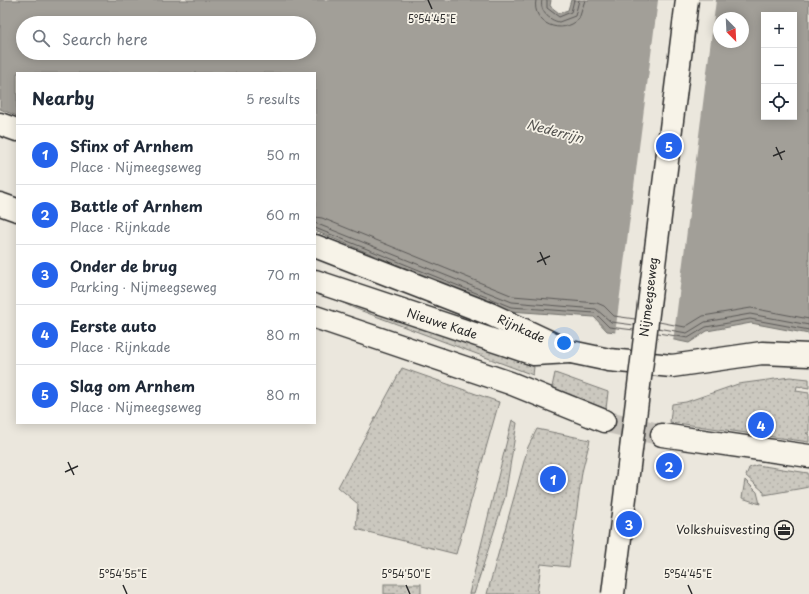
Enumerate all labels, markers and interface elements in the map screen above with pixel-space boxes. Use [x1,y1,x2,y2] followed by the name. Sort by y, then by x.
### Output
[408,11,456,26] text: 5°54'45"E
[713,12,749,48] north arrow
[761,12,797,120] map controls
[761,12,797,48] button: +
[16,16,316,60] search box
[30,27,52,49] icon: search
[62,27,148,50] text: Search here
[761,48,797,84] button: −
[761,84,797,120] button: locate
[32,85,94,111] text: Nearby
[246,89,300,108] text: 5 results
[525,114,587,148] water label: Nederrijn
[656,131,682,161] pin: 5
[70,134,193,157] text: Sfinx of Arnhem
[42,145,48,164] text: 1
[266,145,300,164] text: 50 m
[70,157,202,176] text: Place · Nijmeegseweg
[70,194,203,217] text: Battle of Arnhem
[40,205,50,224] text: 2
[266,205,300,224] text: 60 m
[70,217,170,236] text: Place · Rijnkade
[70,254,177,277] text: Onder de brug
[634,256,662,338] street label: Nijmeegseweg
[41,265,49,284] text: 3
[267,265,300,284] text: 70 m
[70,277,217,296] text: Parking · Nijmeegseweg
[405,303,480,343] street label: Nieuwe Kade
[495,309,548,347] street label: Rijnkade
[70,314,156,337] text: Eerste auto
[41,325,49,344] text: 4
[266,325,300,344] text: 80 m
[554,333,574,353] your location
[70,337,170,356] text: Place · Rijnkade
[70,374,195,397] text: Slag om Arnhem
[41,385,49,404] text: 5
[266,385,300,404] text: 80 m
[70,397,202,416] text: Place · Nijmeegseweg
[748,410,774,440] pin: 4
[656,451,682,481] pin: 2
[540,464,566,494] pin: 1
[616,509,642,539] pin: 3
[773,519,795,541] office icon: Volkshuisvesting
[676,520,770,538] place label: Volkshuisvesting
[99,566,147,581] text: 5°54'55"E
[381,566,431,581] text: 5°54'50"E
[664,566,712,581] text: 5°54'45"E

